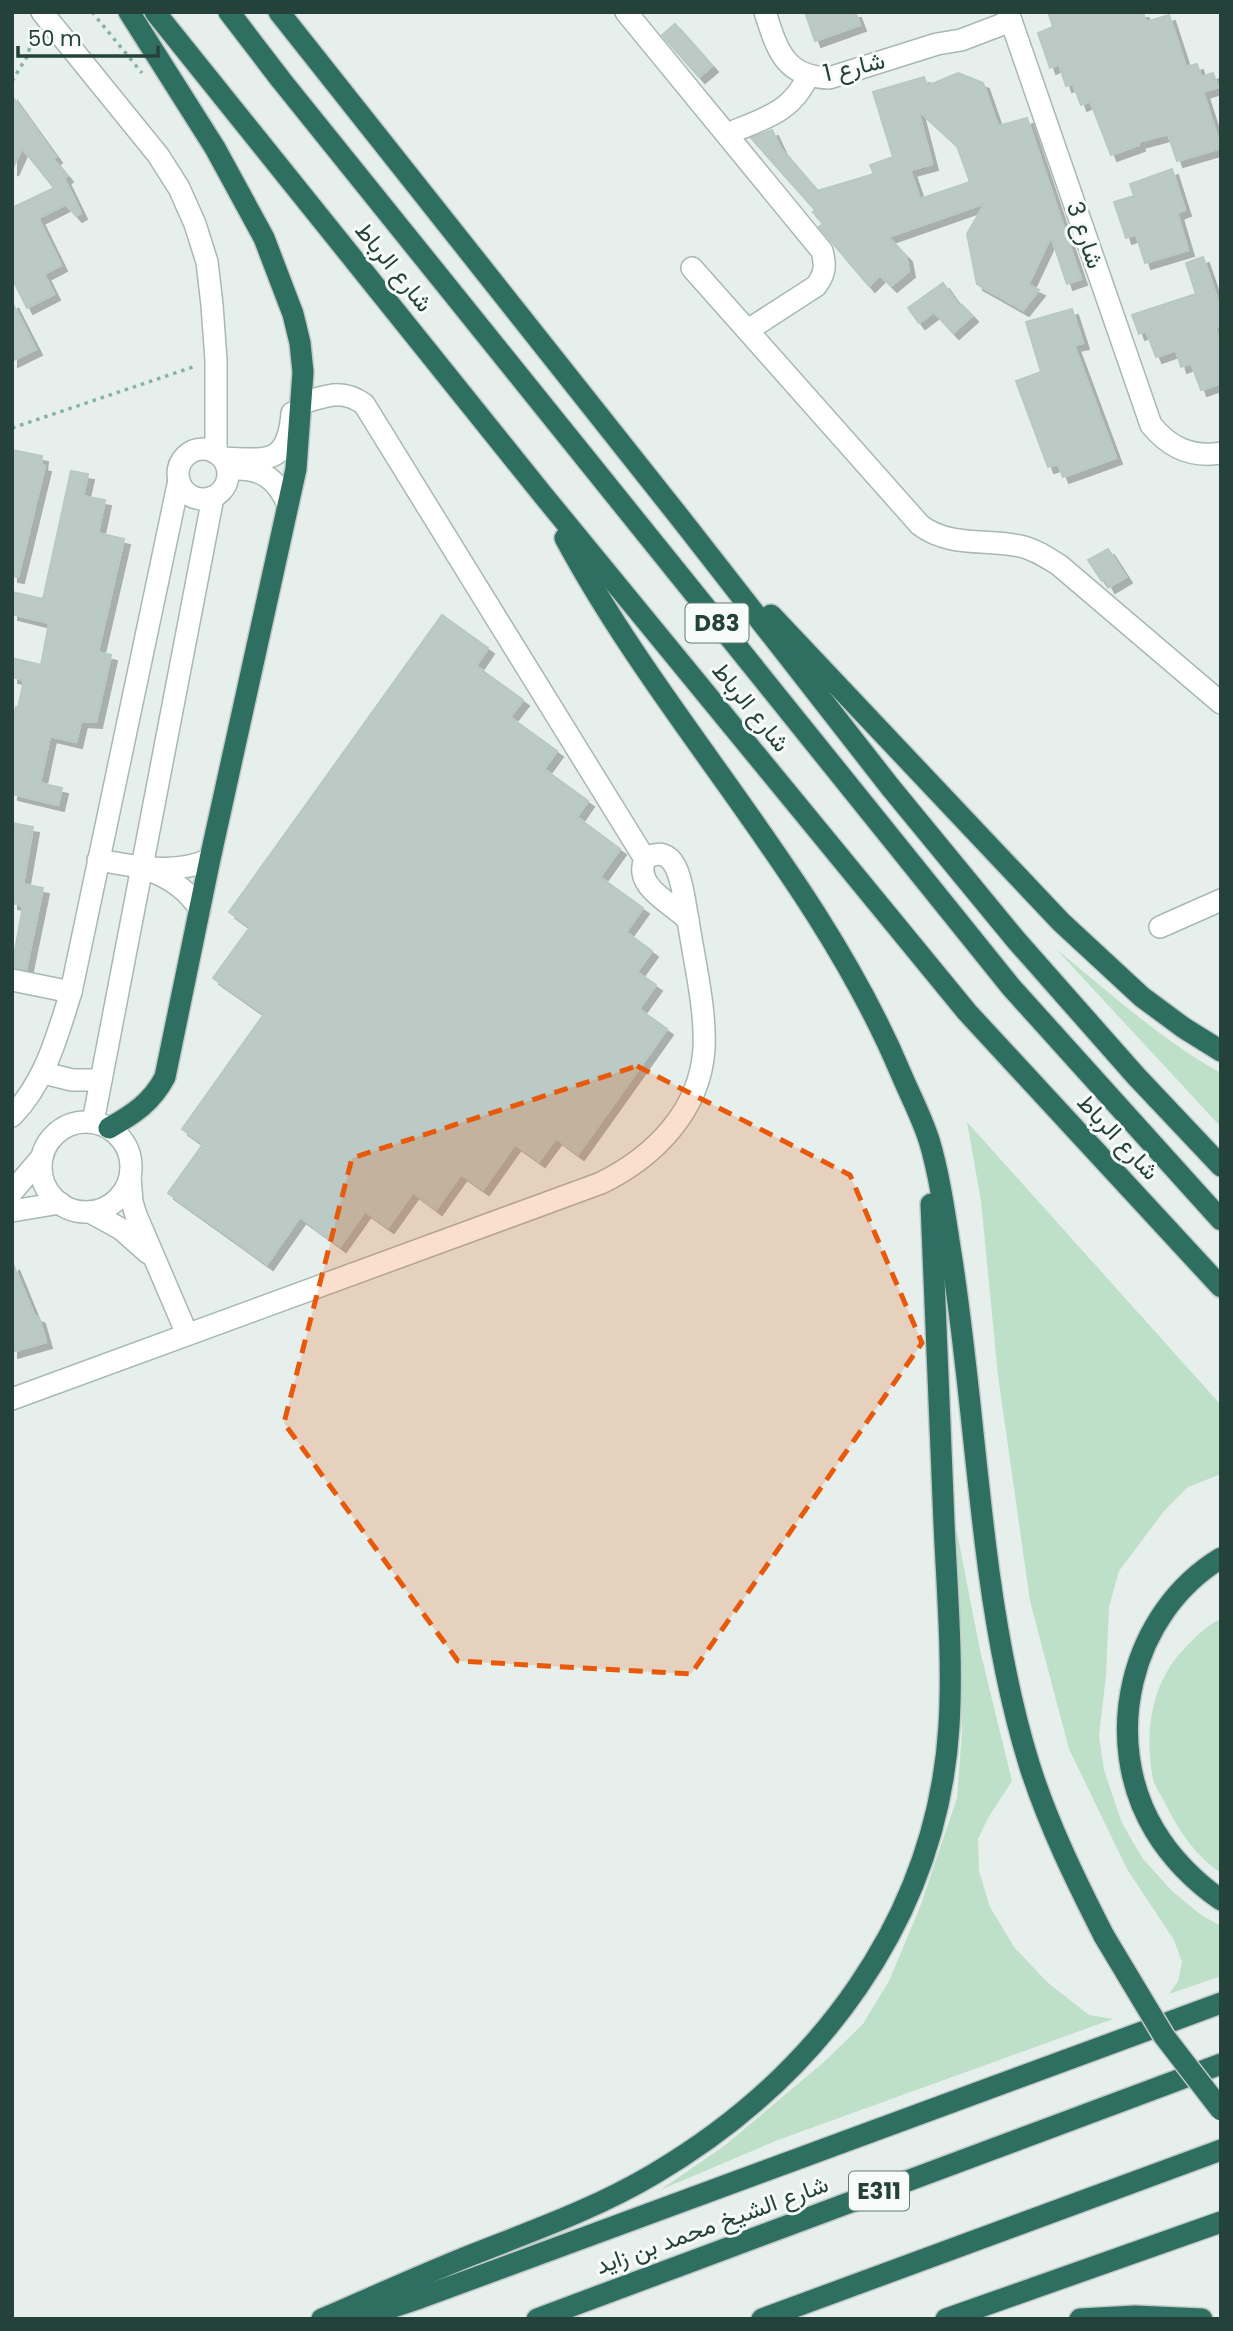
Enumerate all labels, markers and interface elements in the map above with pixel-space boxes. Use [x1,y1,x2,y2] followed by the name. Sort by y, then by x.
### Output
[18,14,158,58] scale bar
[28,24,82,53] text: 50 m
[820,43,888,90] street label: شارع 1
[1059,197,1112,273] street label: شارع 3
[348,215,441,319] street label: شارع الرباط
[686,604,748,642] road number: D83
[705,655,798,759] street label: شارع الرباط
[1070,1086,1167,1187] street label: شارع الرباط
[591,2167,833,2283] street label: شارع الشيخ محمد بن زايد
[849,2172,909,2210] road number: E311

